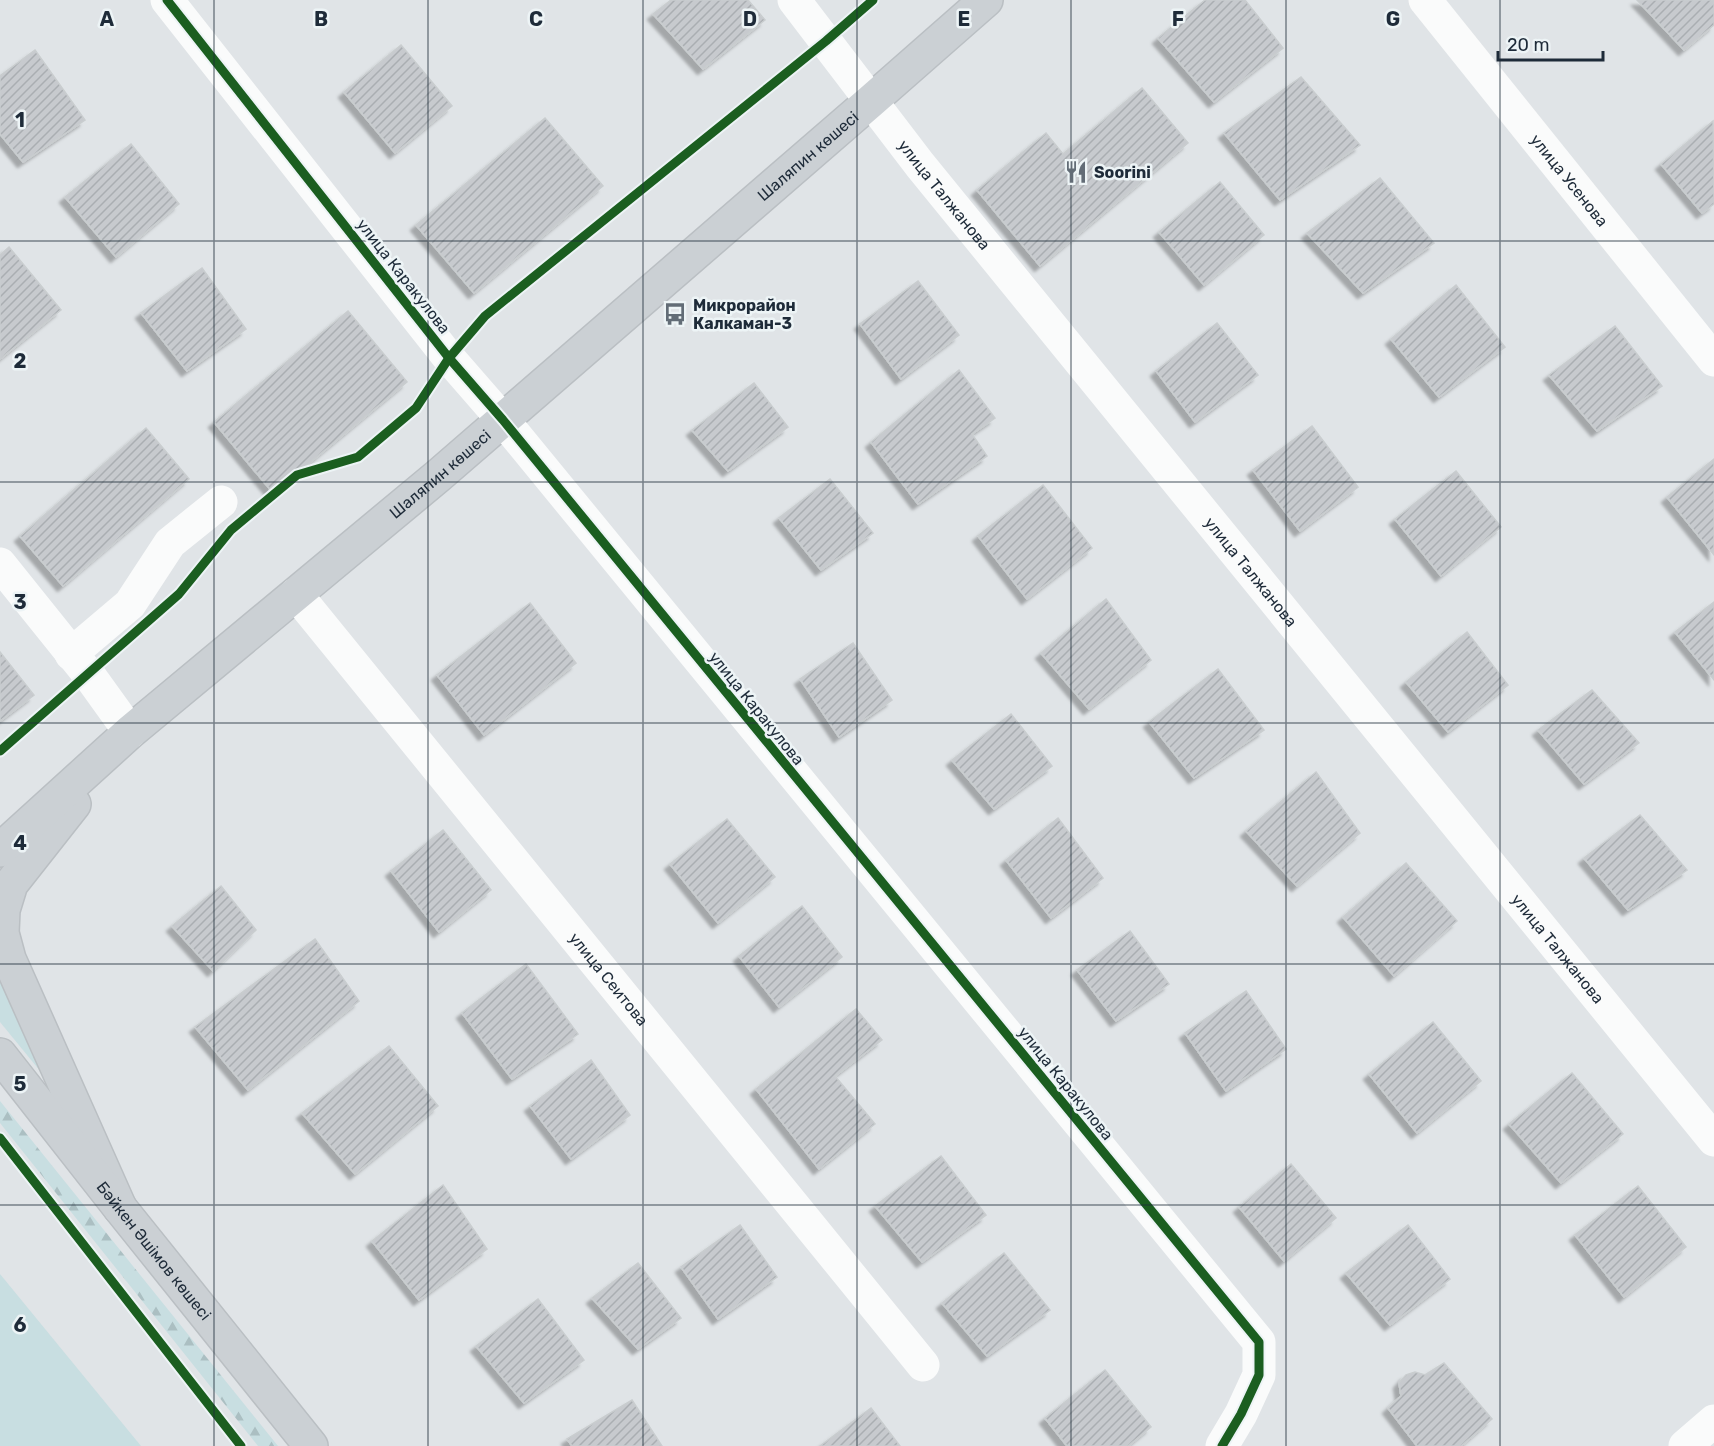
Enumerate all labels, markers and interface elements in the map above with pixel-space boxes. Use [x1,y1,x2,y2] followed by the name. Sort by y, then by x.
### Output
[100,7,115,31] text: A
[314,7,328,31] text: B
[529,7,543,31] text: C
[743,7,757,31] text: D
[958,7,970,31] text: E
[1172,7,1184,31] text: F
[1386,7,1400,31] text: G
[1498,24,1603,62] scale bar
[1507,34,1549,56] text: 20 m
[754,107,862,205] street label: Шаляпин көшесі
[15,108,25,132] text: 1
[1526,130,1612,230] street label: улица Усенова
[894,136,994,254] street label: улица Талжанова
[1063,159,1089,185] restaurant icon: Soorini
[1094,163,1151,182] place label: Soorini
[353,215,454,338] street label: улица Каракулова
[693,296,796,333] place label: Микрорайон Калкаман-3
[662,301,688,327] bus stop icon: Микрорайон Калкаман-3
[14,349,27,373] text: 2
[386,426,495,522] street label: Шаляпин көшесі
[1201,513,1301,631] street label: улица Талжанова
[13,590,27,614] text: 3
[705,648,808,769] street label: улица Каракулова
[13,831,27,855] text: 4
[1507,890,1608,1007] street label: улица Талжанова
[565,929,652,1030] street label: улица Сеитова
[1014,1023,1117,1144] street label: улица Каракулова
[14,1072,27,1096] text: 5
[93,1178,215,1324] street label: Бәйкен Әшімов көшесі
[13,1313,27,1337] text: 6

